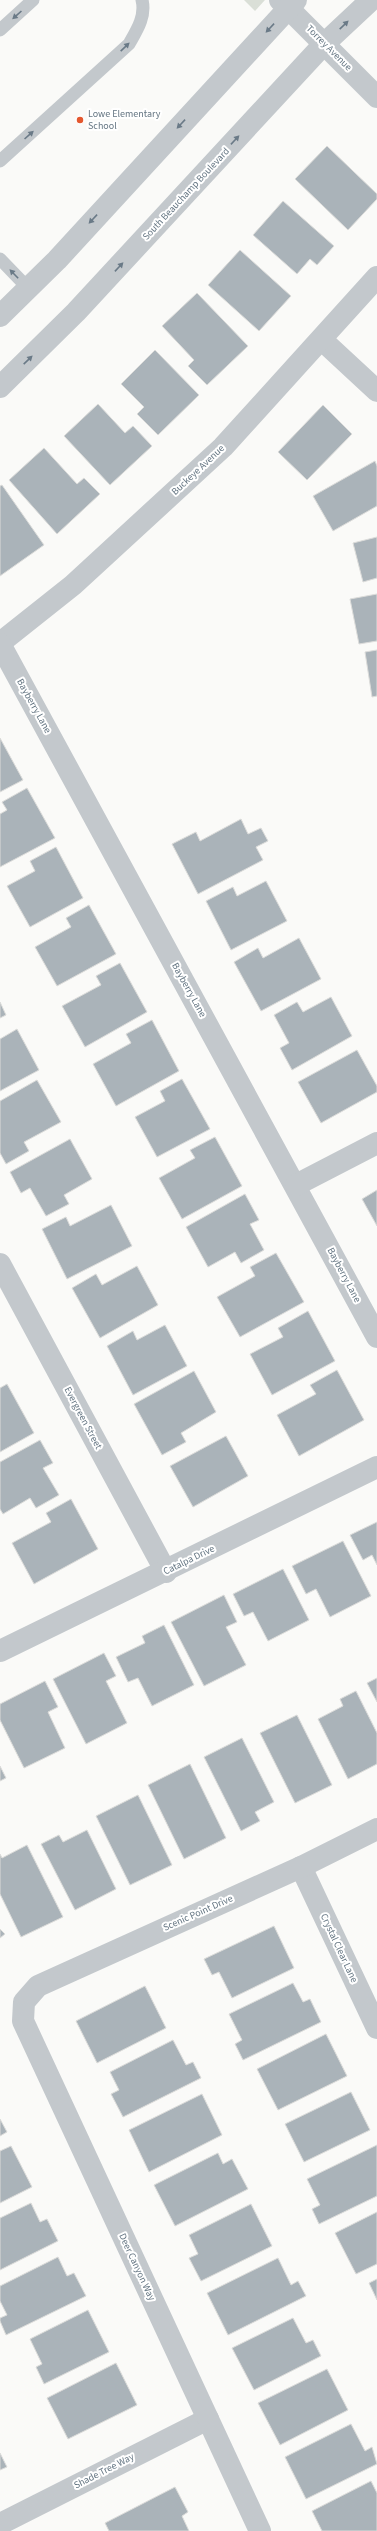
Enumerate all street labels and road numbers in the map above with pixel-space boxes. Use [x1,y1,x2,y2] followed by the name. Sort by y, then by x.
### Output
[303,22,355,74] street label: Torrey Avenue
[139,145,233,243] street label: South Beauchamp Boulevard
[168,442,228,498] street label: Buckeye Avenue
[13,676,55,736] street label: Bayberry Lane
[168,960,210,1020] street label: Bayberry Lane
[324,1245,364,1305] street label: Bayberry Lane
[61,1384,106,1452] street label: Evergreen Street
[161,1542,217,1578] street label: Catalpa Drive
[161,1891,235,1935] street label: Scenic Point Drive
[317,1911,361,1985] street label: Crystal Clear Lane
[115,2231,159,2303] street label: Deer Canyon Way
[71,2450,137,2492] street label: Shade Tree Way

